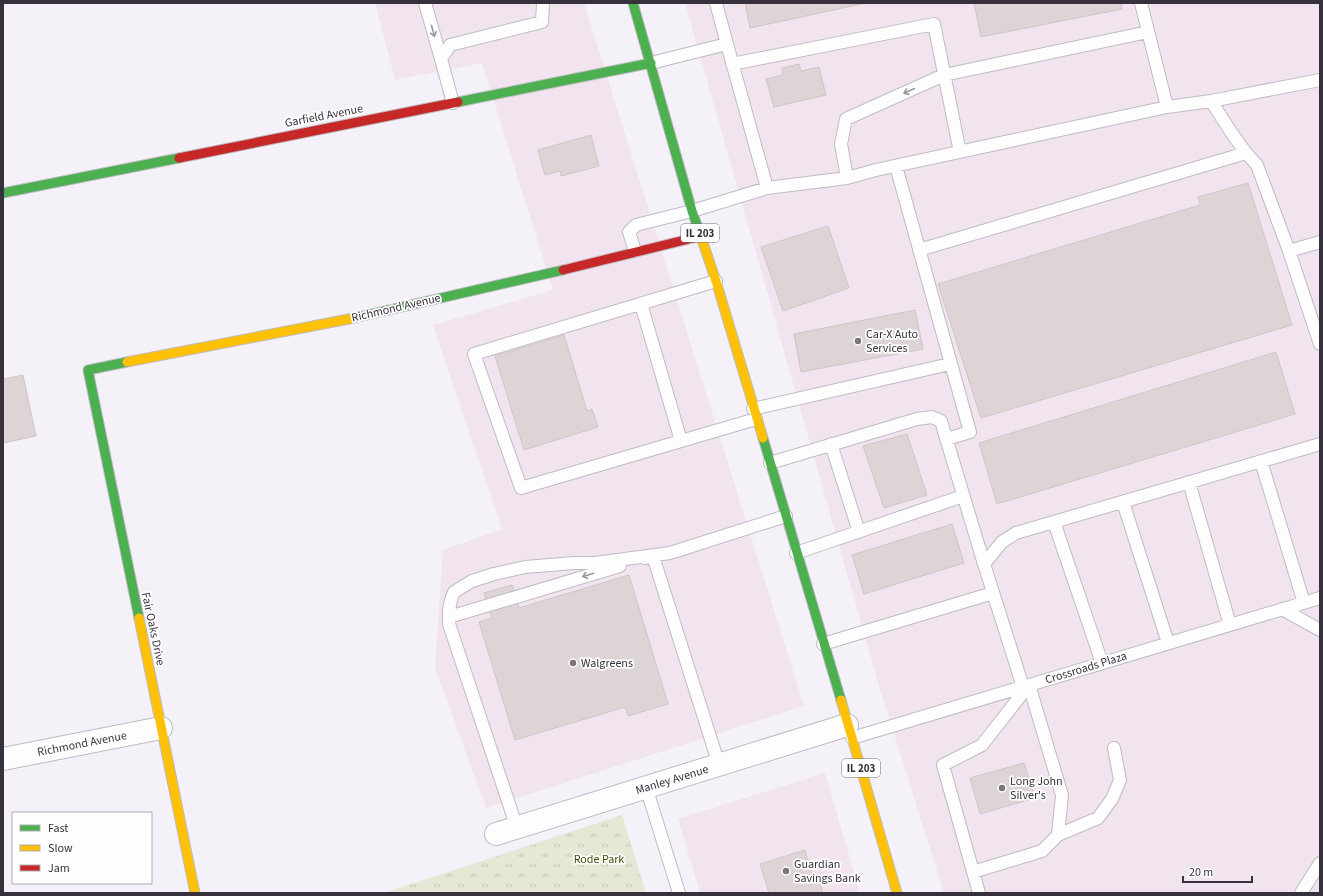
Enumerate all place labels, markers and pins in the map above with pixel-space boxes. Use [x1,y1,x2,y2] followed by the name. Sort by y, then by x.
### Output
[866,326,918,357] place label: Car-X Auto Services
[853,336,863,346] marker: Car-X Auto Services
[581,655,633,672] place label: Walgreens
[568,658,578,668] marker: Walgreens
[1010,773,1063,804] place label: Long John Silver's
[997,783,1007,793] marker: Long John Silver's
[794,856,861,887] place label: Guardian Savings Bank
[781,866,791,876] marker: Guardian Savings Bank

